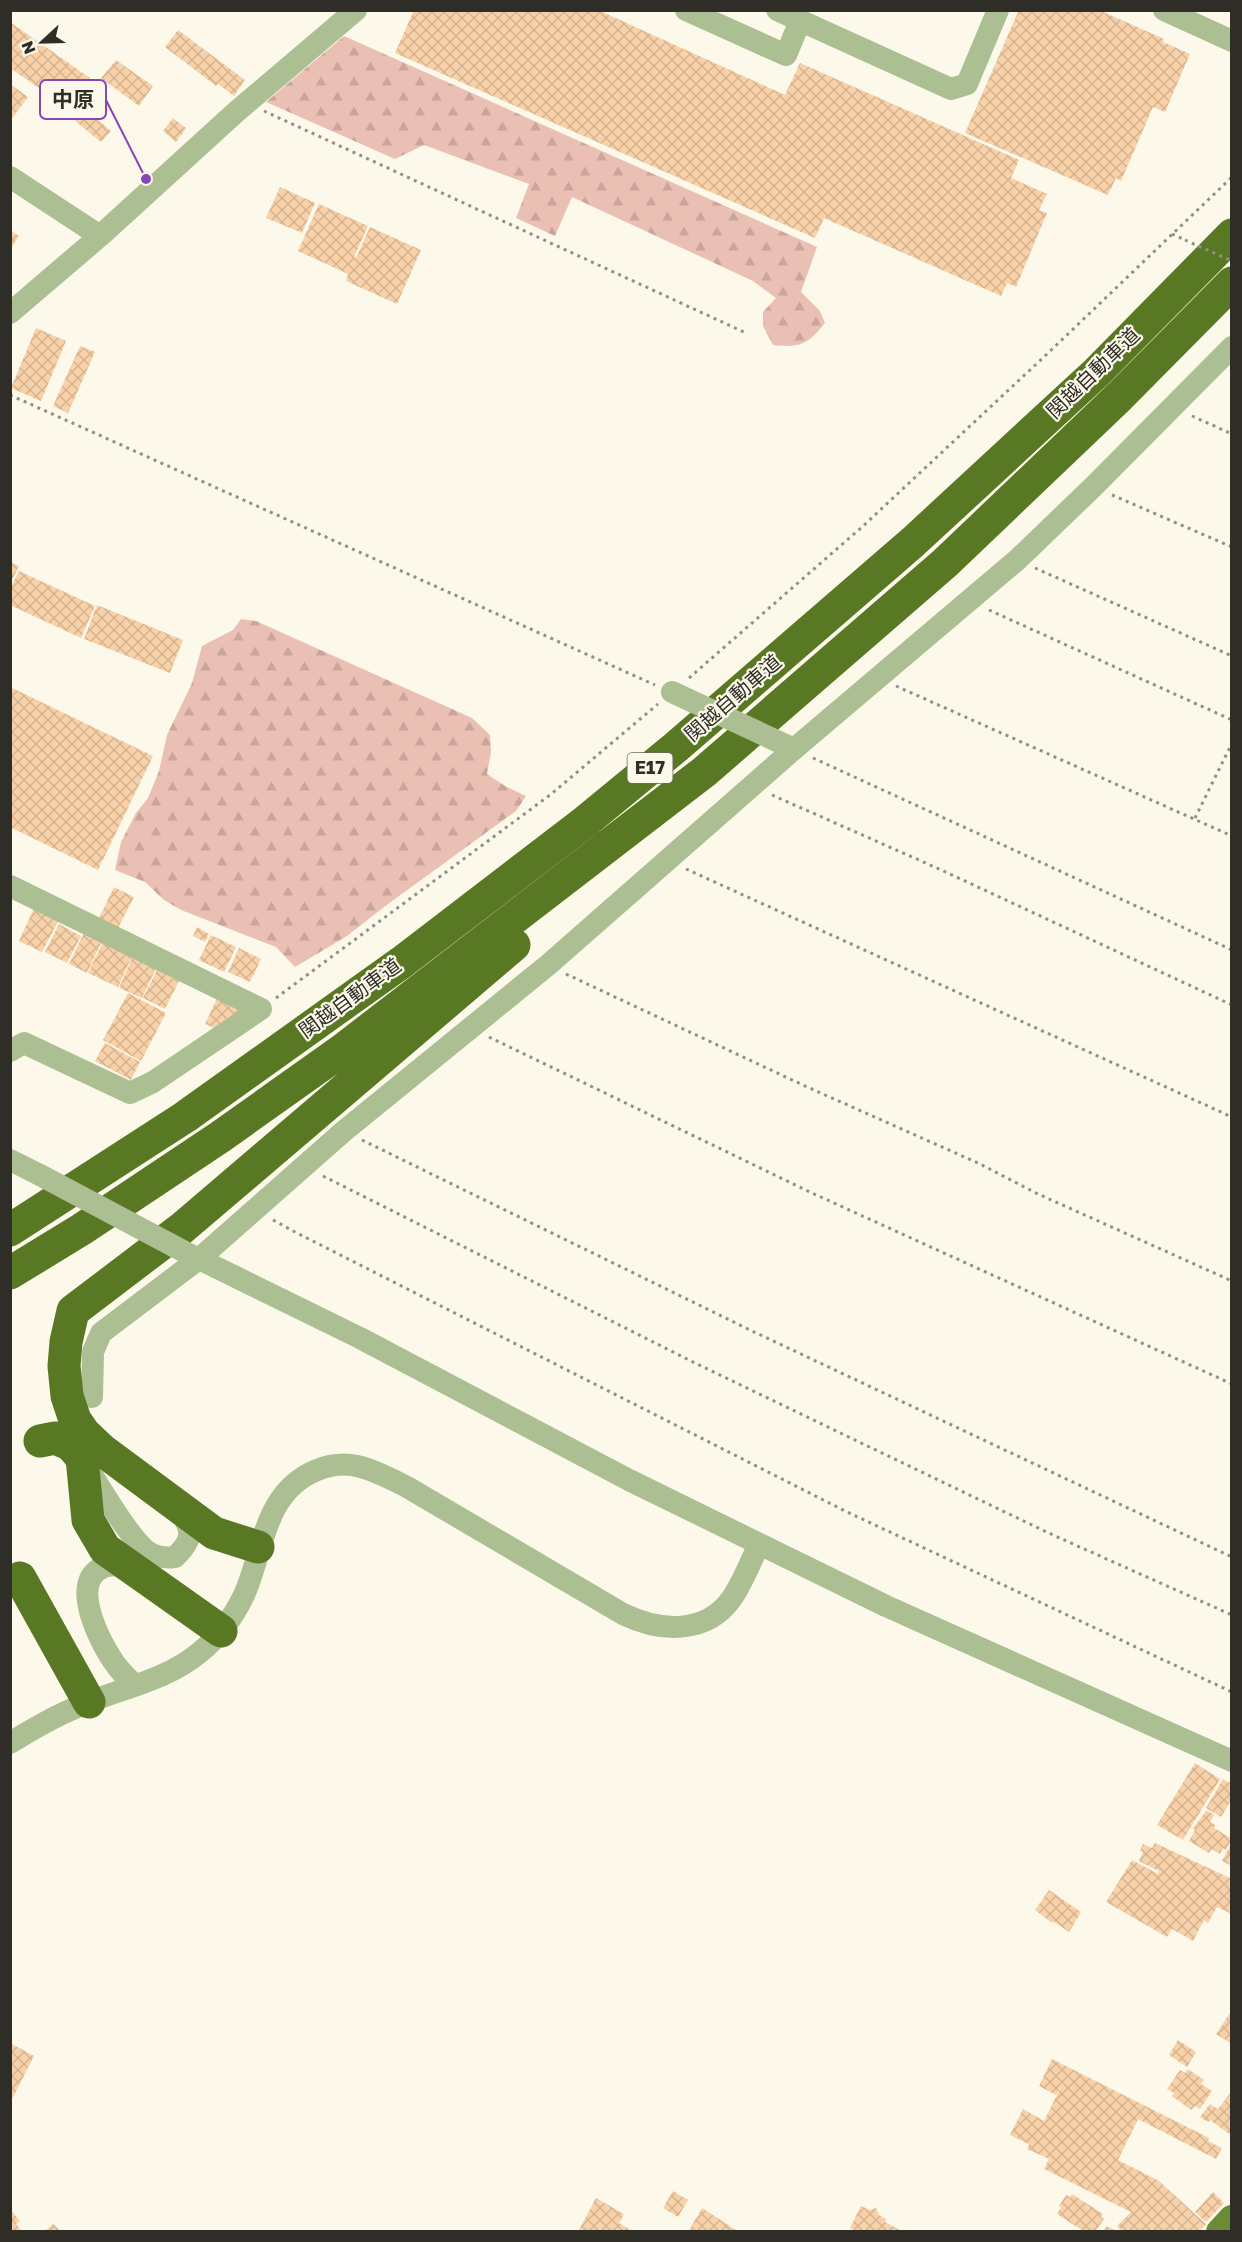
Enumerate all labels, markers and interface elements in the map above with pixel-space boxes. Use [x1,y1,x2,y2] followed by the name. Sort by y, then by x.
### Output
[12,12,72,72] north arrow
[17,38,40,57] text: N
[40,80,106,119] callout: 中原
[52,86,94,112] text: 中原
[1041,322,1144,423] street label: 関越自動車道
[679,649,785,746] street label: 関越自動車道
[628,753,672,783] road number: E17
[294,952,405,1042] street label: 関越自動車道

